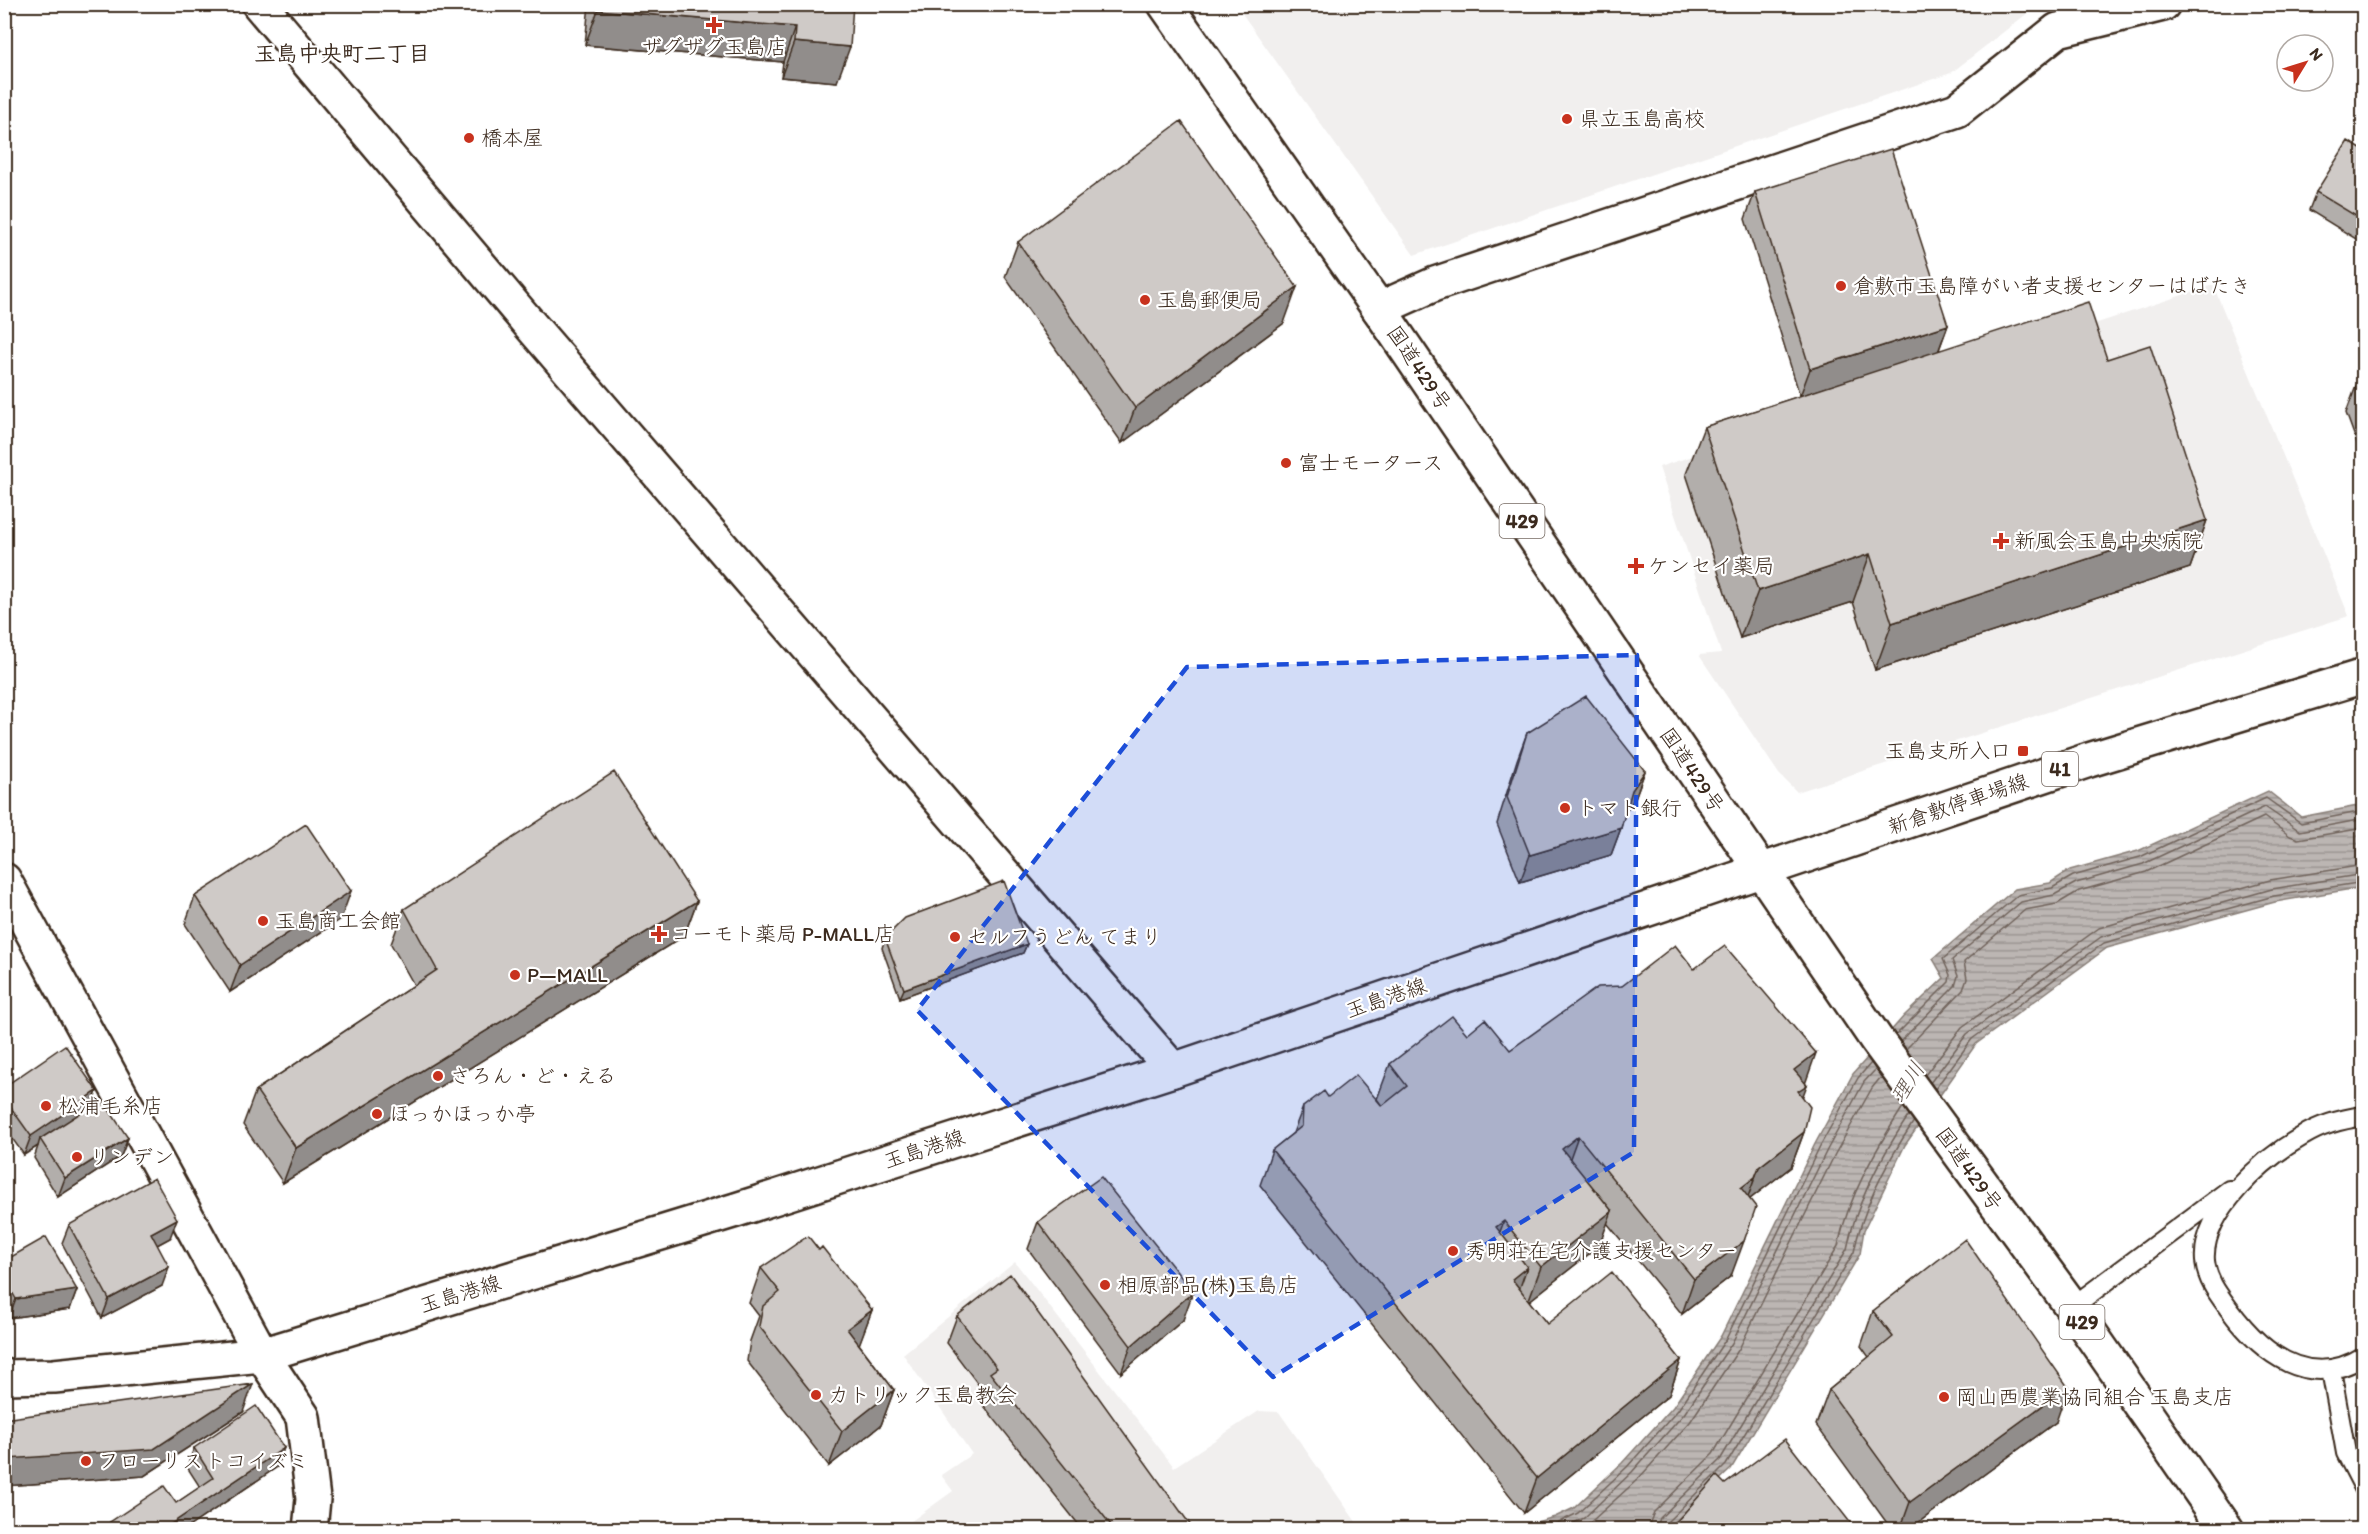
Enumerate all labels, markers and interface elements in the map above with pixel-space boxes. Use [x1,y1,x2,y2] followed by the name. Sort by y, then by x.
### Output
[707,18,721,32] marker: ザグザグ玉島店
[2275,33,2335,93] north arrow
[641,34,787,59] place label: ザグザグ玉島店
[254,40,430,67] district label: 玉島中央町二丁目
[2306,44,2327,64] text: N
[1579,106,1705,131] place label: 県立玉島高校
[1560,112,1574,126] marker: 県立玉島高校
[481,125,544,150] place label: 橋本屋
[462,131,476,145] marker: 橋本屋
[1853,273,2251,298] place label: 倉敷市玉島障がい者支援センターはばたき
[1834,279,1848,293] marker: 倉敷市玉島障がい者支援センターはばたき
[1157,287,1262,312] place label: 玉島郵便局
[1138,293,1152,307] marker: 玉島郵便局
[1382,320,1457,415] street label: 国道429号
[1298,450,1443,475] place label: 富士モータース
[1279,456,1293,470] marker: 富士モータース
[1500,504,1544,538] road number: 429
[2014,528,2203,553] place label: 新風会玉島中央病院
[1992,532,2010,550] marker: 新風会玉島中央病院
[1648,553,1774,578] place label: ケンセイ薬局
[1629,559,1643,573] marker: ケンセイ薬局
[1655,722,1730,817] street label: 国道429号
[1885,738,2011,763] place label: 玉島支所入口
[2016,744,2030,758] marker: 玉島支所入口
[2042,752,2078,786] road number: 41
[1884,768,2031,839] street label: 新倉敷停車場線
[1577,795,1682,820] place label: トマト銀行
[1558,801,1572,815] marker: トマト銀行
[275,908,401,933] place label: 玉島商工会館
[256,914,270,928] marker: 玉島商工会館
[671,921,895,946] place label: コーモト薬局 P-MALL店
[967,924,1162,949] place label: セルフうどん てまり
[652,927,666,941] marker: コーモト薬局 P-MALL店
[948,930,962,944] marker: セルフうどん てまり
[527,962,608,987] place label: P―MALL
[508,968,522,982] marker: P―MALL
[1342,972,1430,1023] street label: 玉島港線
[1884,1056,1931,1108] water label: 理川
[450,1063,617,1088] place label: さろん・ど・える
[431,1069,445,1083] marker: さろん・ど・える
[58,1093,163,1118] place label: 松浦毛糸店
[39,1099,53,1113] marker: 松浦毛糸店
[389,1101,536,1126] place label: ほっかほっか亭
[370,1107,384,1121] marker: ほっかほっか亭
[1931,1122,2008,1216] street label: 国道429号
[880,1124,968,1173] street label: 玉島港線
[89,1144,174,1169] place label: リンデン
[70,1150,84,1164] marker: リンデン
[1465,1238,1737,1263] place label: 秀明荘在宅介護支援センター
[1446,1244,1460,1258] marker: 秀明荘在宅介護支援センター
[416,1269,504,1318] street label: 玉島港線
[1117,1272,1299,1297] place label: 相原部品(株)玉島店
[1098,1278,1112,1292] marker: 相原部品(株)玉島店
[2060,1305,2104,1339] road number: 429
[828,1382,1017,1407] place label: カトリック玉島教会
[1956,1384,2234,1409] place label: 岡山西農業協同組合 玉島支店
[809,1388,823,1402] marker: カトリック玉島教会
[1937,1390,1951,1404] marker: 岡山西農業協同組合 玉島支店
[98,1448,309,1473] place label: フローリストコイズミ
[79,1454,93,1468] marker: フローリストコイズミ

